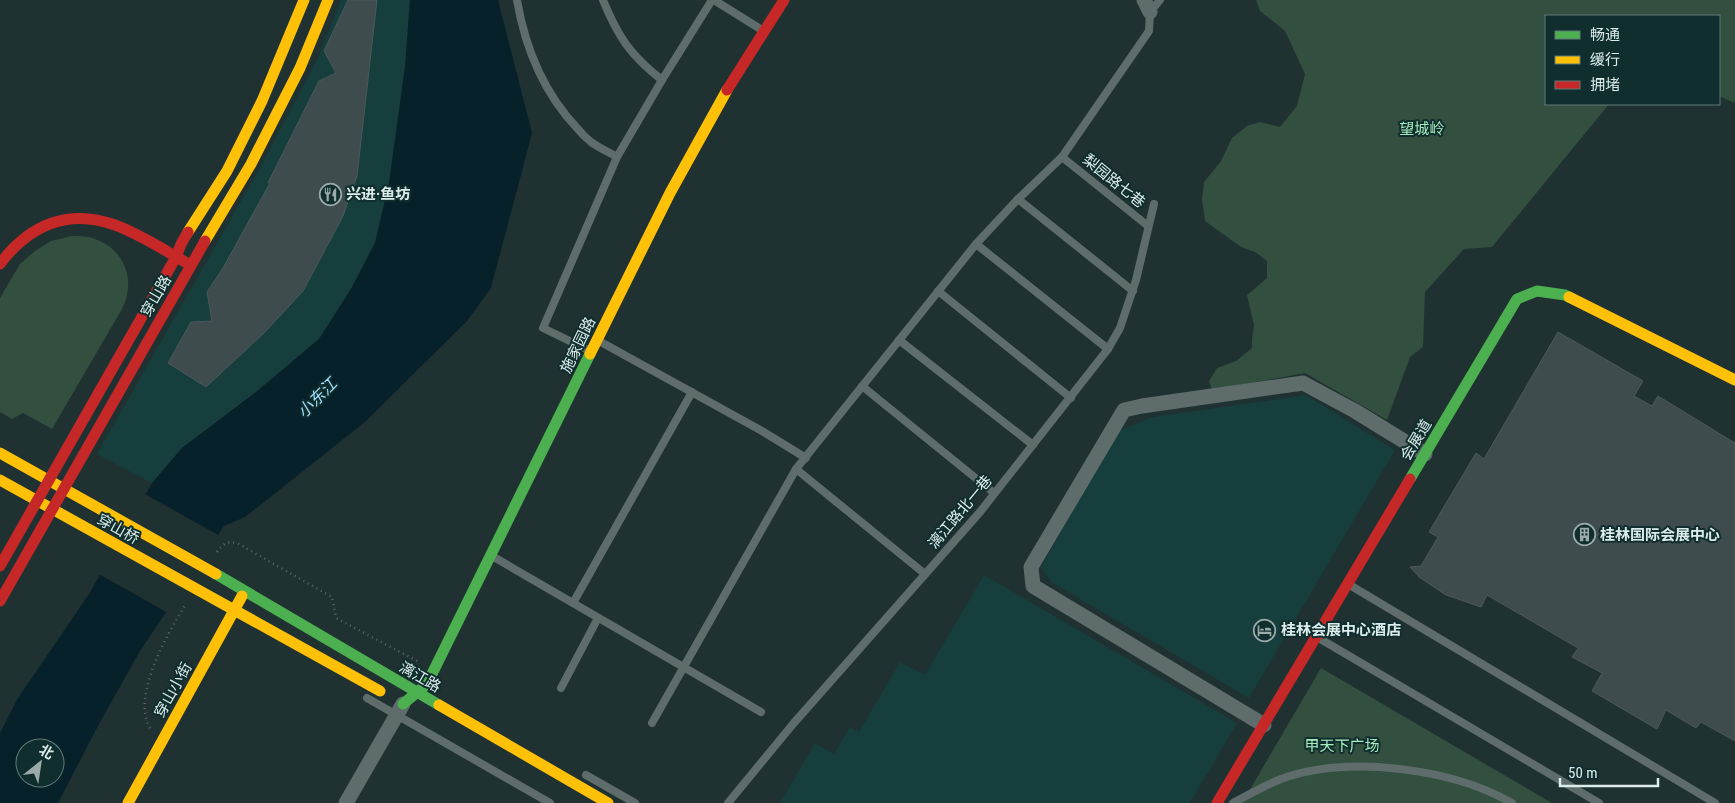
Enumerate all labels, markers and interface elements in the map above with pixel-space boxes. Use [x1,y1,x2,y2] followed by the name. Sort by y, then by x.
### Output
[1545,15,1720,105] legend
[1590,26,1620,44] text: 畅通
[1590,51,1620,69] text: 缓行
[1590,76,1620,94] text: 拥堵
[1399,120,1445,138] park label: 望城岭
[1079,150,1149,212] street label: 梨园路七巷
[318,182,342,206] restaurant icon: 兴进·鱼坊
[346,185,410,203] place label: 兴进·鱼坊
[137,272,175,320] street label: 穿山路
[557,314,599,376] street label: 施家园路
[293,373,342,422] water label: 小东江
[1397,416,1435,464] street label: 会展道
[924,472,996,552] street label: 漓江路北一巷
[94,510,142,548] street label: 穿山桥
[1572,523,1596,547] building icon: 桂林国际会展中心
[1600,526,1720,544] place label: 桂林国际会展中心
[1253,618,1277,642] hotel icon: 桂林会展中心酒店
[1281,621,1401,639] place label: 桂林会展中心酒店
[396,658,444,696] street label: 漓江路
[151,659,195,721] street label: 穿山小街
[1304,737,1380,755] park label: 甲天下广场
[15,738,65,788] north arrow
[36,741,57,762] text: 北
[1560,756,1658,788] scale bar
[1568,764,1598,782] text: 50 m

